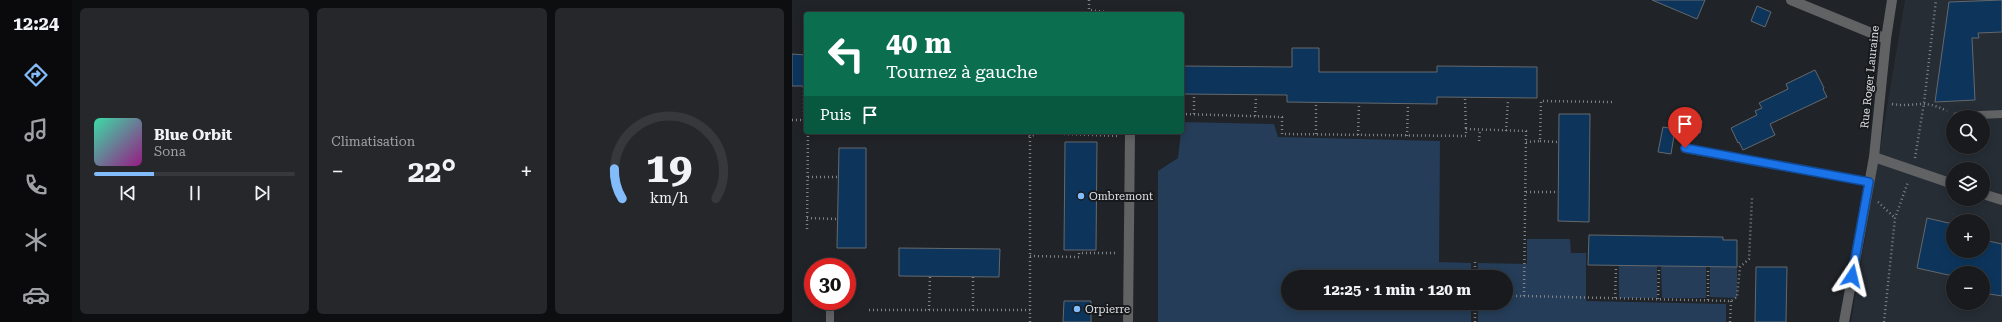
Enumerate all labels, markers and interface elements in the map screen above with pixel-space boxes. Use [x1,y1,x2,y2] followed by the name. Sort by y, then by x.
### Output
[13,13,59,34] text: 12:24
[1858,25,1882,129] street label: Rue Roger Lauraine
[886,27,951,60] text: 40 m
[820,28,872,80] icon: left
[22,61,50,89] icon: directions
[886,61,1038,82] text: Tournez à gauche
[859,104,881,126] icon: arrive
[820,106,851,124] text: Puis
[1668,107,1702,148] pin
[1946,110,1990,310] map controls
[1946,110,1990,154] button: search
[1674,113,1696,135] icon: arrive
[22,116,50,144] icon: music
[154,126,232,144] text: Blue Orbit
[331,134,415,149] text: Climatisation
[646,143,693,192] text: 19
[154,144,186,159] text: Sona
[408,154,456,189] text: 22°
[331,159,344,184] text: −
[520,159,533,184] text: +
[1946,162,1990,206] button: layers
[22,171,50,199] icon: phone
[117,182,139,204] icon: previous
[184,182,206,204] icon: pause
[251,182,273,204] icon: next
[650,190,688,206] text: km/h
[1089,190,1153,203] place label: Ombremont
[1076,191,1086,201] marker: Ombremont
[1946,214,1990,258] button: +
[22,226,50,254] icon: climate
[1831,255,1873,297] position arrow
[804,258,856,310] speed limit sign: 30
[1946,266,1990,310] button: −
[22,281,50,309] icon: car
[1323,281,1471,299] text: 12:25 · 1 min · 120 m
[1085,303,1130,316] place label: Orpierre
[1072,304,1082,314] marker: Orpierre

